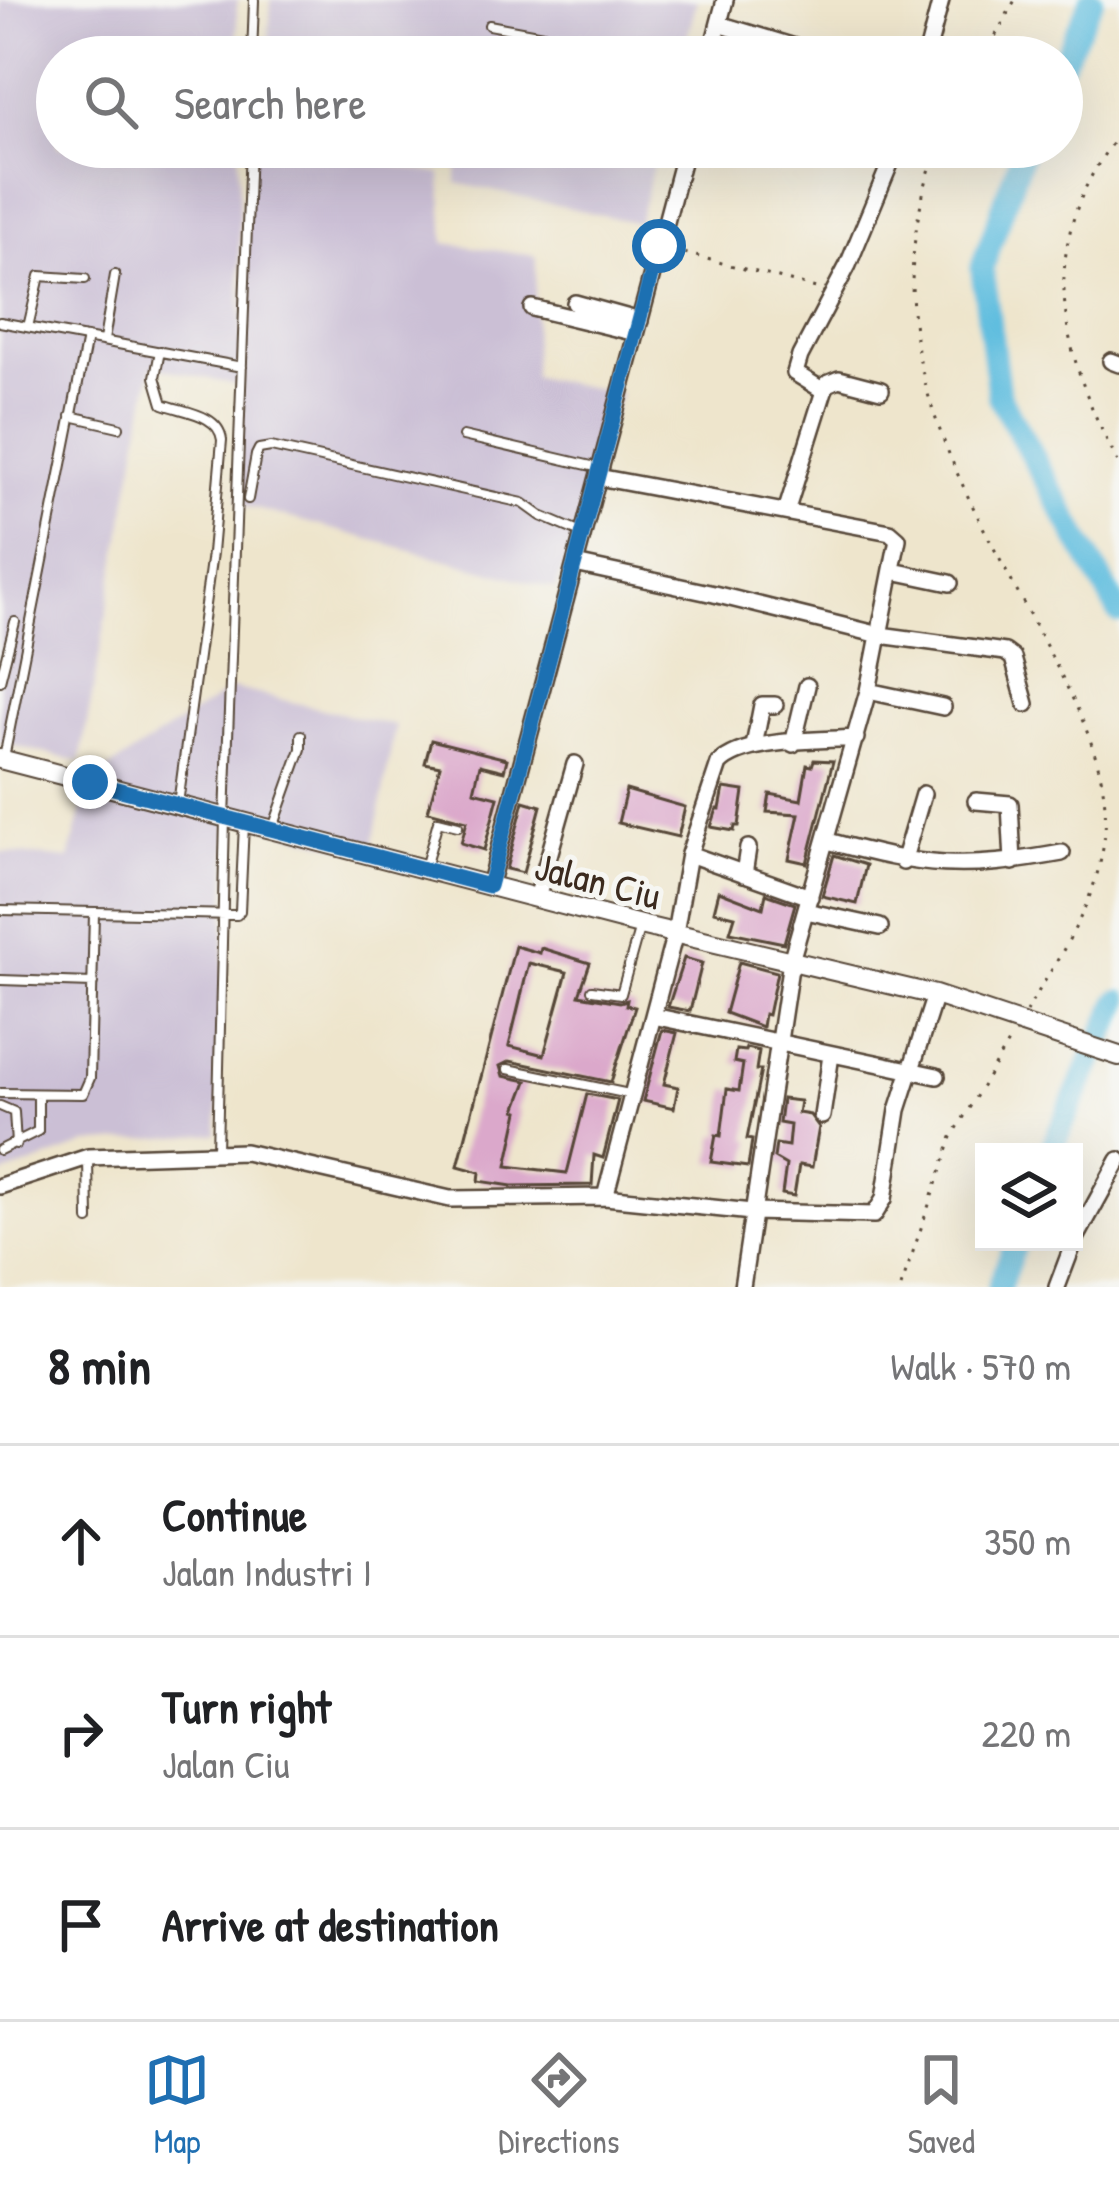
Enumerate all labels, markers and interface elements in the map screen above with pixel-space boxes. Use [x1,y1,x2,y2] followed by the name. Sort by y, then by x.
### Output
[36,36,1083,168] search box
[78,69,144,135] icon: search
[174,72,366,133] text: Search here
[632,219,686,273] route start
[63,755,117,809] route end
[530,839,666,921] street label: Jalan Ciu
[975,1143,1083,1251] map controls
[975,1143,1083,1251] button: layers
[48,1331,151,1400] text: 8 min
[891,1339,1071,1392] text: Walk · 570 m
[162,1484,307,1545] text: Continue
[48,1508,114,1574] icon: ahead
[984,1514,1071,1567] text: 350 m
[162,1545,372,1598] text: Jalan Industri I
[162,1676,331,1737] text: Turn right
[48,1700,114,1766] icon: right
[982,1706,1071,1759] text: 220 m
[162,1737,290,1790] text: Jalan Ciu
[48,1892,114,1958] icon: arrive
[162,1894,499,1955] text: Arrive at destination
[144,2047,210,2163] tab: Map
[498,2047,620,2163] tab: Directions
[908,2047,975,2163] tab: Saved

